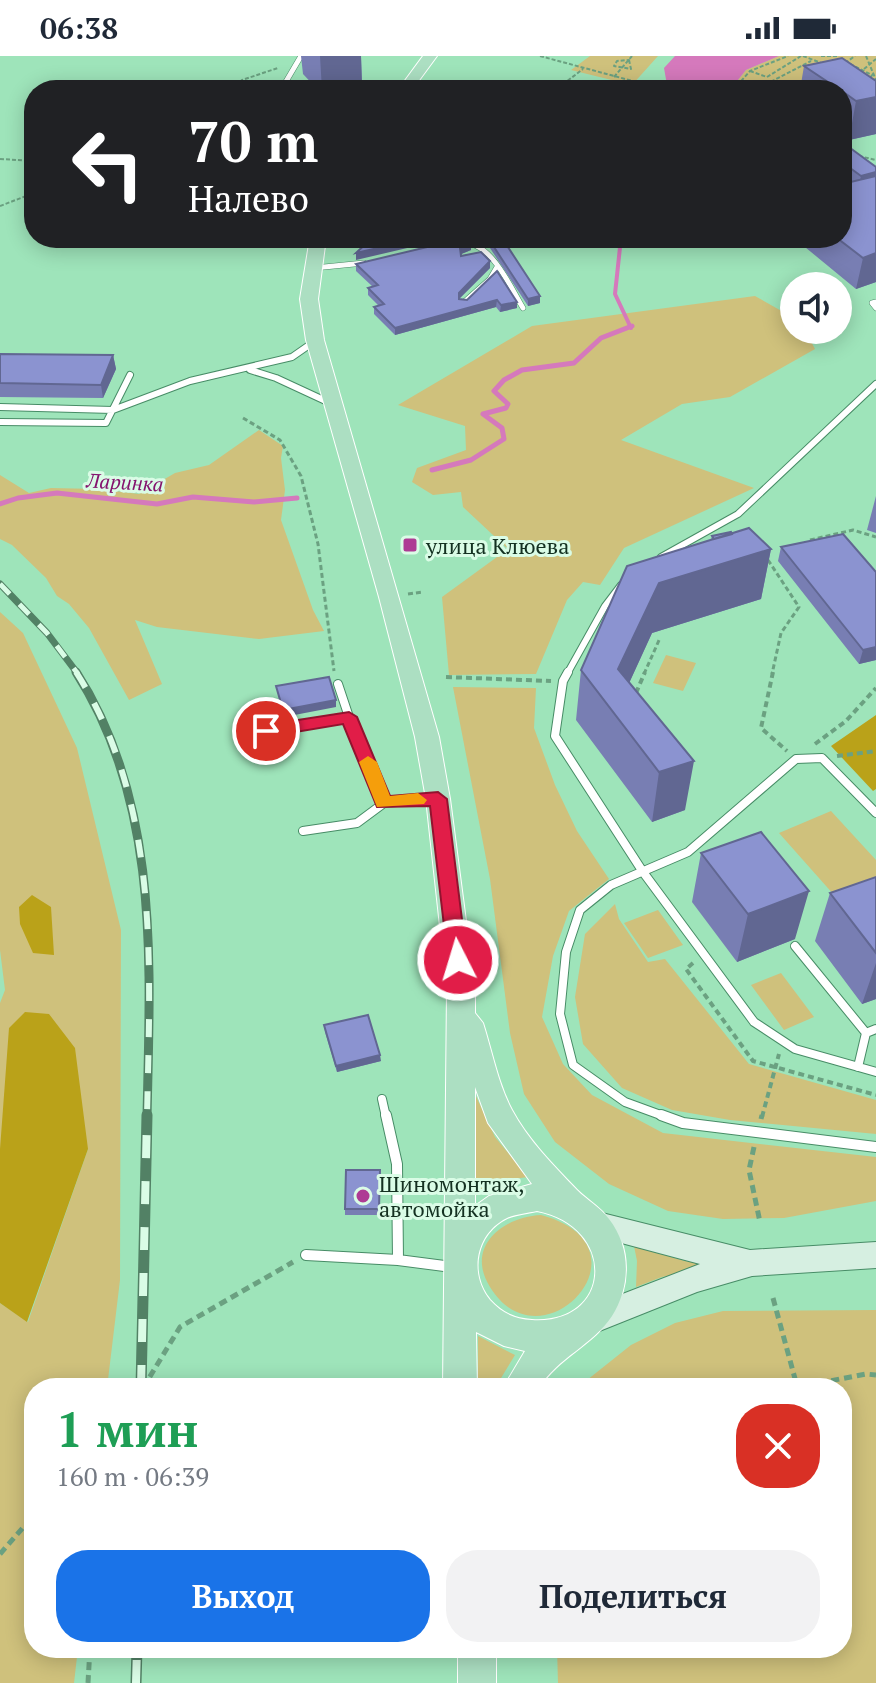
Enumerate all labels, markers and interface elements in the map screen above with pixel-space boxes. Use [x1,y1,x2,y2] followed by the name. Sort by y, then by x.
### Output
[40,8,118,48] text: 06:38
[188,104,318,178] text: 70 m
[56,112,160,216] icon: left
[188,175,309,222] text: Налево
[780,272,852,344] map controls
[780,272,852,344] button: sound
[85,466,164,497] water label: Ларинка
[425,531,569,560] place label: улица Клюева
[401,536,419,554] marker: улица Клюева
[232,697,300,765] pin
[244,709,288,753] icon: arrive
[416,918,500,1002] position arrow
[379,1169,524,1223] place label: Шиномонтаж, автомойка
[354,1187,372,1205] marker: Шиномонтаж, автомойка
[56,1397,198,1461] text: 1 мин
[736,1404,820,1488] button: close
[56,1459,209,1493] text: 160 m · 06:39
[56,1550,430,1642] button: Выход
[446,1550,820,1642] button: Поделиться

